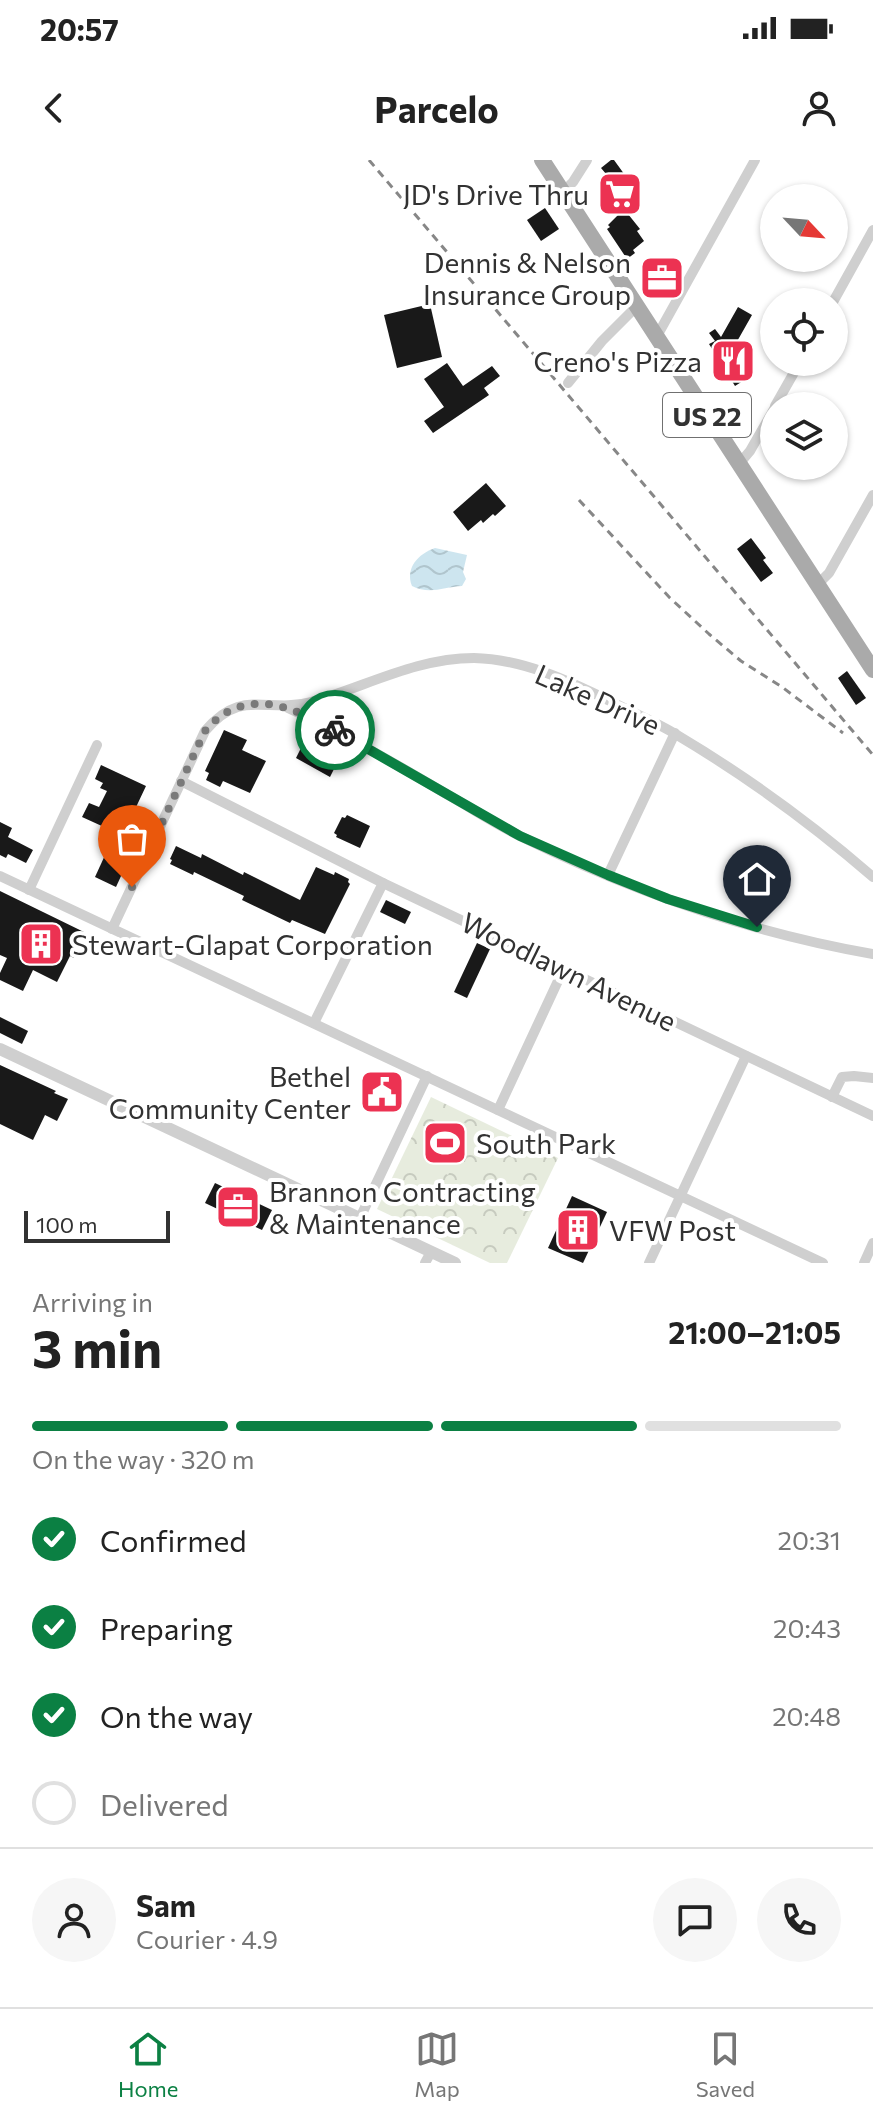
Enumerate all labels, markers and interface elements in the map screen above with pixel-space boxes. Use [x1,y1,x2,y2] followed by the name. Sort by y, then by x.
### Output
[40,10,119,47] text: 20:57
[32,86,76,130] icon: back
[374,86,499,130] text: Parcelo
[797,86,841,130] icon: person
[596,170,644,218] supermarket icon: JD's Drive Thru
[403,177,589,211] place label: JD's Drive Thru
[760,184,848,272] north arrow
[760,184,848,480] map controls
[423,245,631,311] place label: Dennis & Nelson Insurance Group
[638,254,686,302] office icon: Dennis & Nelson Insurance Group
[760,288,848,376] button: locate
[709,337,757,385] restaurant icon: Creno's Pizza
[534,344,702,378] place label: Creno's Pizza
[760,392,848,480] button: layers
[663,393,751,437] road number: US 22
[530,656,666,742] street label: Lake Drive
[295,690,375,770] courier
[313,708,357,752] icon: bike
[98,805,166,887] pin
[110,817,154,861] icon: bag
[723,845,791,927] pin
[735,857,779,901] icon: home
[456,904,682,1038] street label: Woodlawn Avenue
[17,920,65,968] building icon: Stewart-Glapat Corporation
[72,927,433,961] place label: Stewart-Glapat Corporation
[109,1059,351,1125] place label: Bethel Community Center
[358,1068,406,1116] public building icon: Bethel Community Center
[421,1119,469,1167] sports icon: South Park
[476,1126,616,1160] place label: South Park
[269,1174,536,1240] place label: Brannon Contracting & Maintenance
[214,1183,262,1231] office icon: Brannon Contracting & Maintenance
[554,1206,602,1254] building icon: VFW Post
[24,1207,170,1243] scale bar
[36,1211,98,1238] text: 100 m
[609,1213,736,1247] place label: VFW Post
[32,1286,153,1317] text: Arriving in
[668,1313,841,1350] text: 21:00–21:05
[32,1315,162,1379] text: 3 min
[32,1443,255,1474] text: On the way · 320 m
[32,1517,76,1561] icon: check
[100,1521,247,1558] text: Confirmed
[778,1524,841,1555] text: 20:31
[32,1605,76,1649] icon: check
[100,1609,233,1646] text: Preparing
[773,1612,841,1643] text: 20:43
[32,1693,76,1737] icon: check
[100,1697,253,1734] text: On the way
[772,1700,841,1731] text: 20:48
[100,1785,229,1822] text: Delivered
[32,1878,116,1962] button: person
[653,1878,737,1962] button: chat
[757,1878,841,1962] button: phone
[136,1886,196,1923] text: Sam
[136,1923,278,1954] text: Courier · 4.9
[118,2027,178,2102] tab: Home
[414,2027,460,2102] tab: Map
[696,2027,755,2102] tab: Saved

